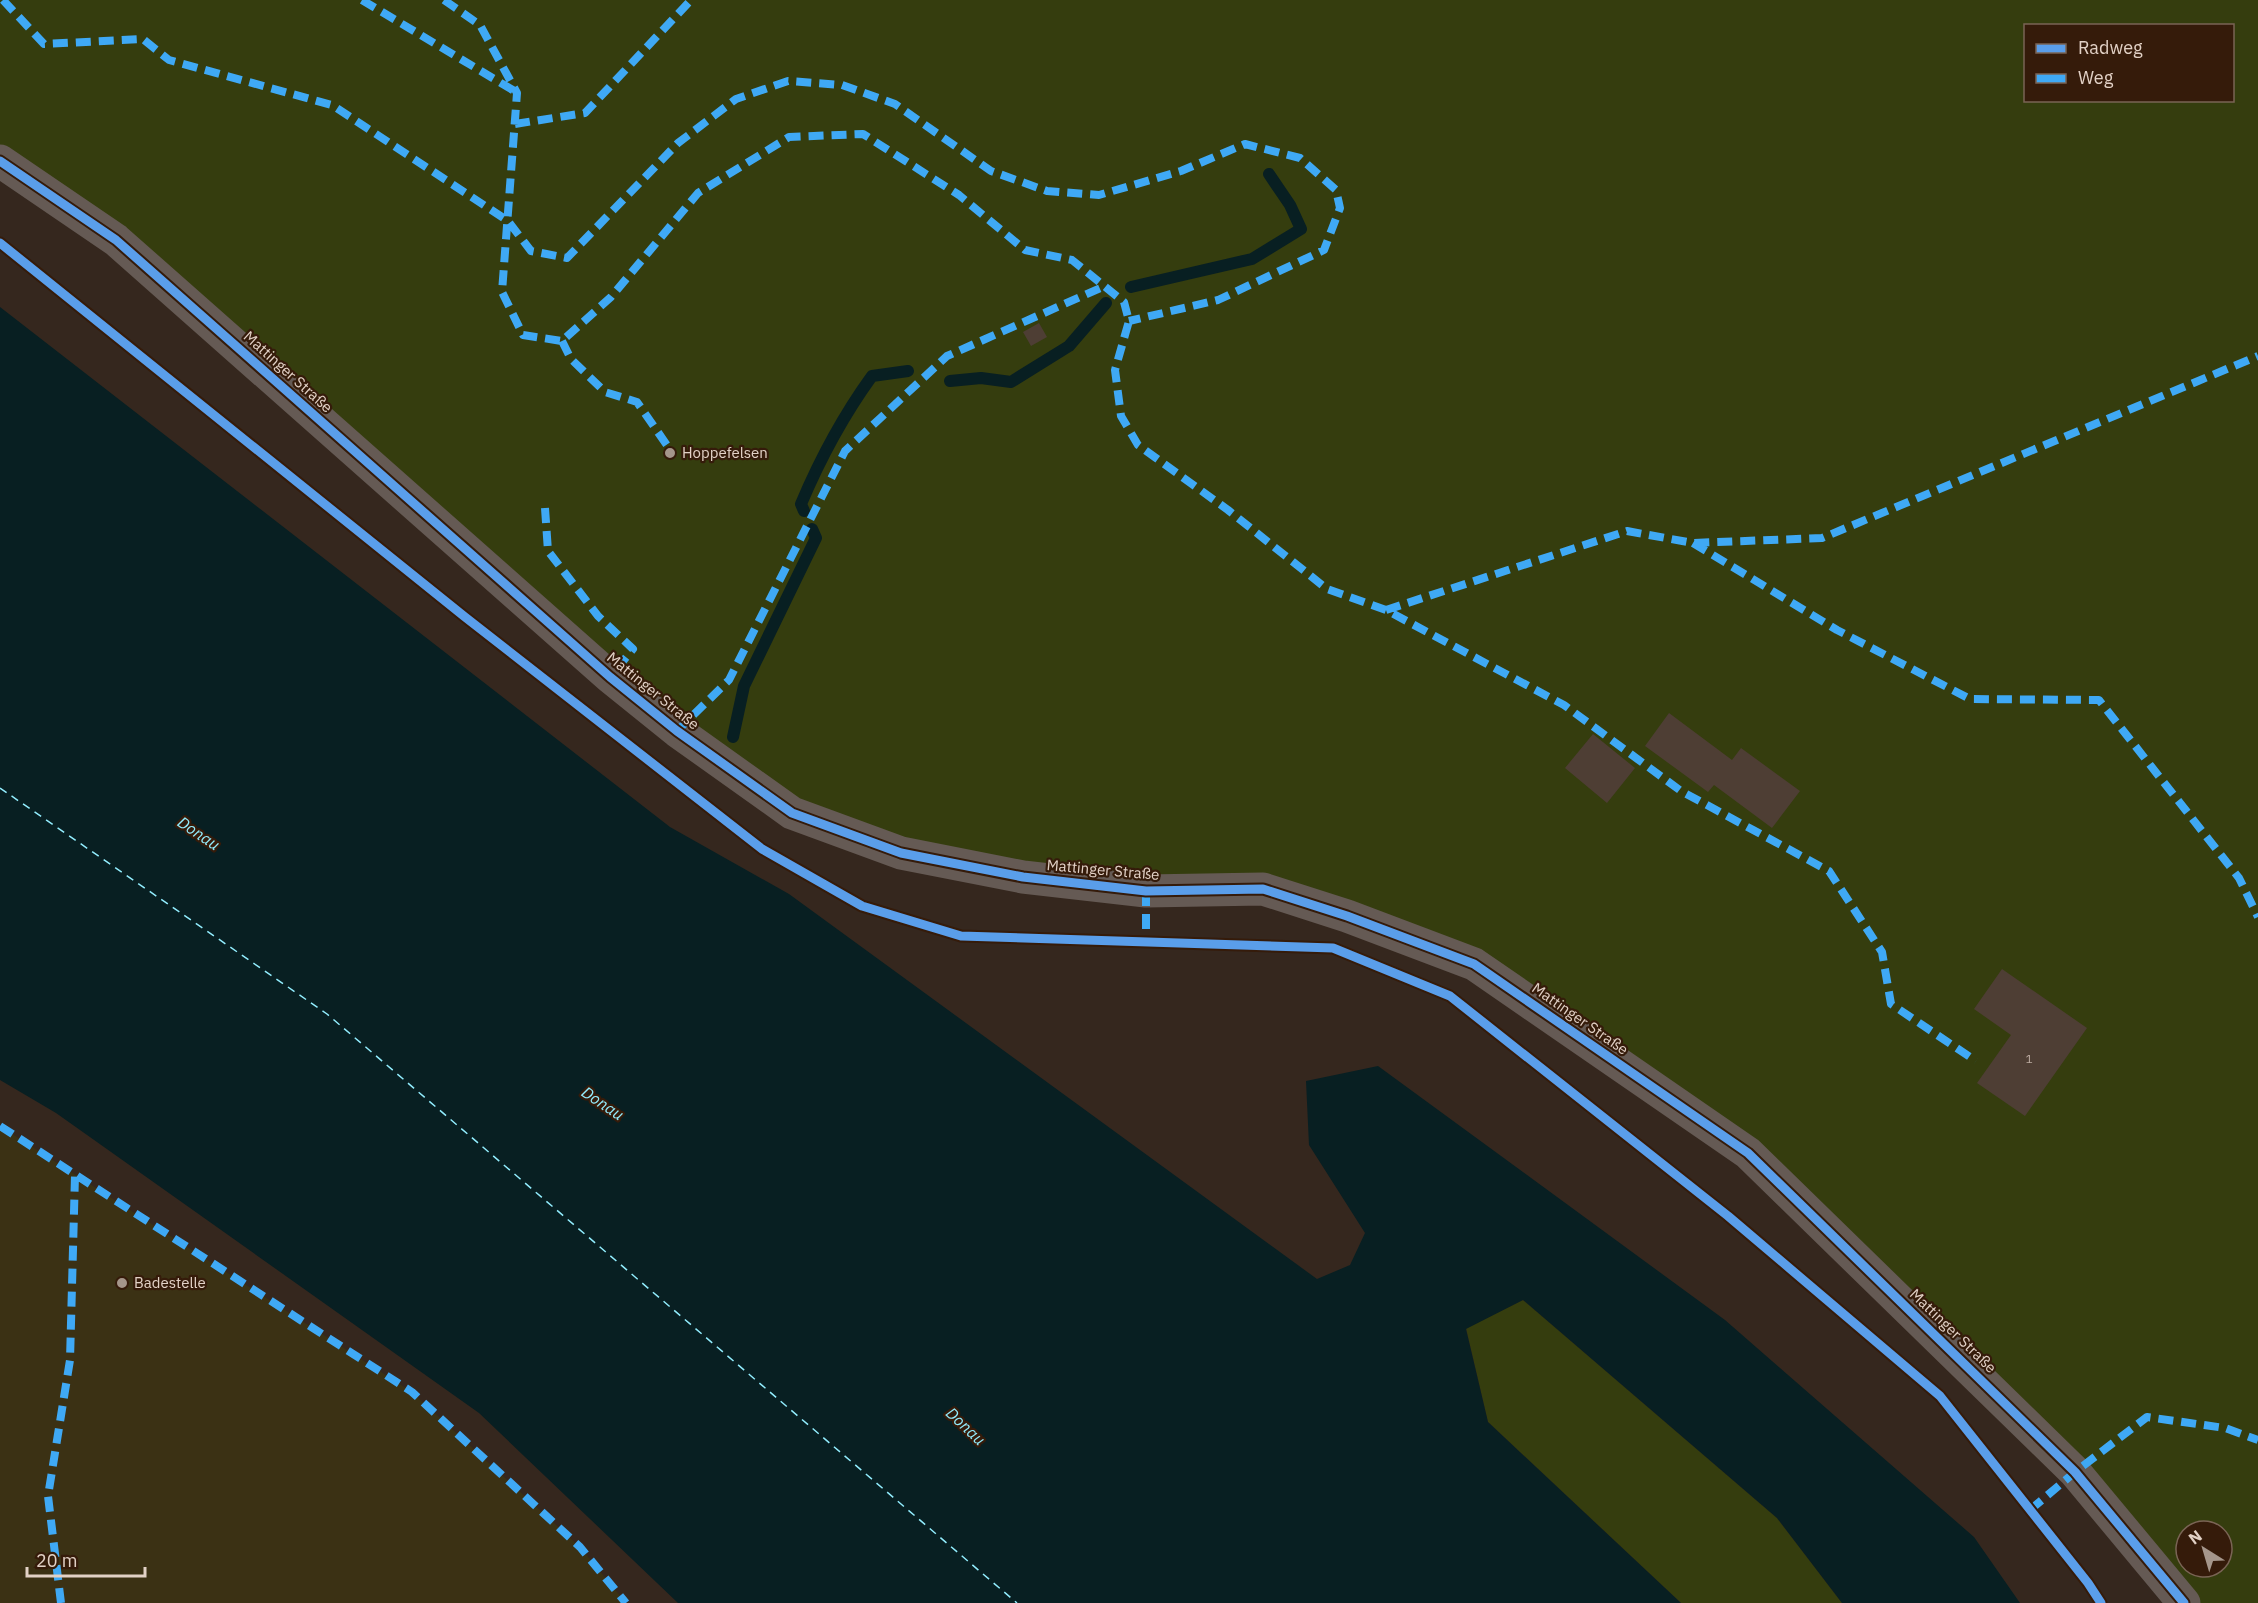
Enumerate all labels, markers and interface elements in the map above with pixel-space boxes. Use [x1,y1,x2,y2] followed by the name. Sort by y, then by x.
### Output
[2024,24,2234,102] legend
[2078,36,2143,59] text: Radweg
[2078,66,2114,89] text: Weg
[240,327,337,417] street label: Mattinger Straße
[682,443,768,462] place label: Hoppefelsen
[663,446,677,460] marker: Hoppefelsen
[603,648,703,734] street label: Mattinger Straße
[174,812,224,854] water label: Donau
[1046,855,1160,884] street label: Mattinger Straße
[1528,978,1632,1059] street label: Mattinger Straße
[2025,1051,2033,1066] house number: 1
[578,1082,628,1124] water label: Donau
[134,1273,206,1292] place label: Badestelle
[115,1276,129,1290] marker: Badestelle
[1906,1284,2001,1377] street label: Mattinger Straße
[942,1403,990,1449] water label: Donau
[2174,1519,2234,1579] north arrow
[2184,1526,2206,1548] text: N
[27,1540,146,1578] scale bar
[36,1549,78,1572] text: 20 m

